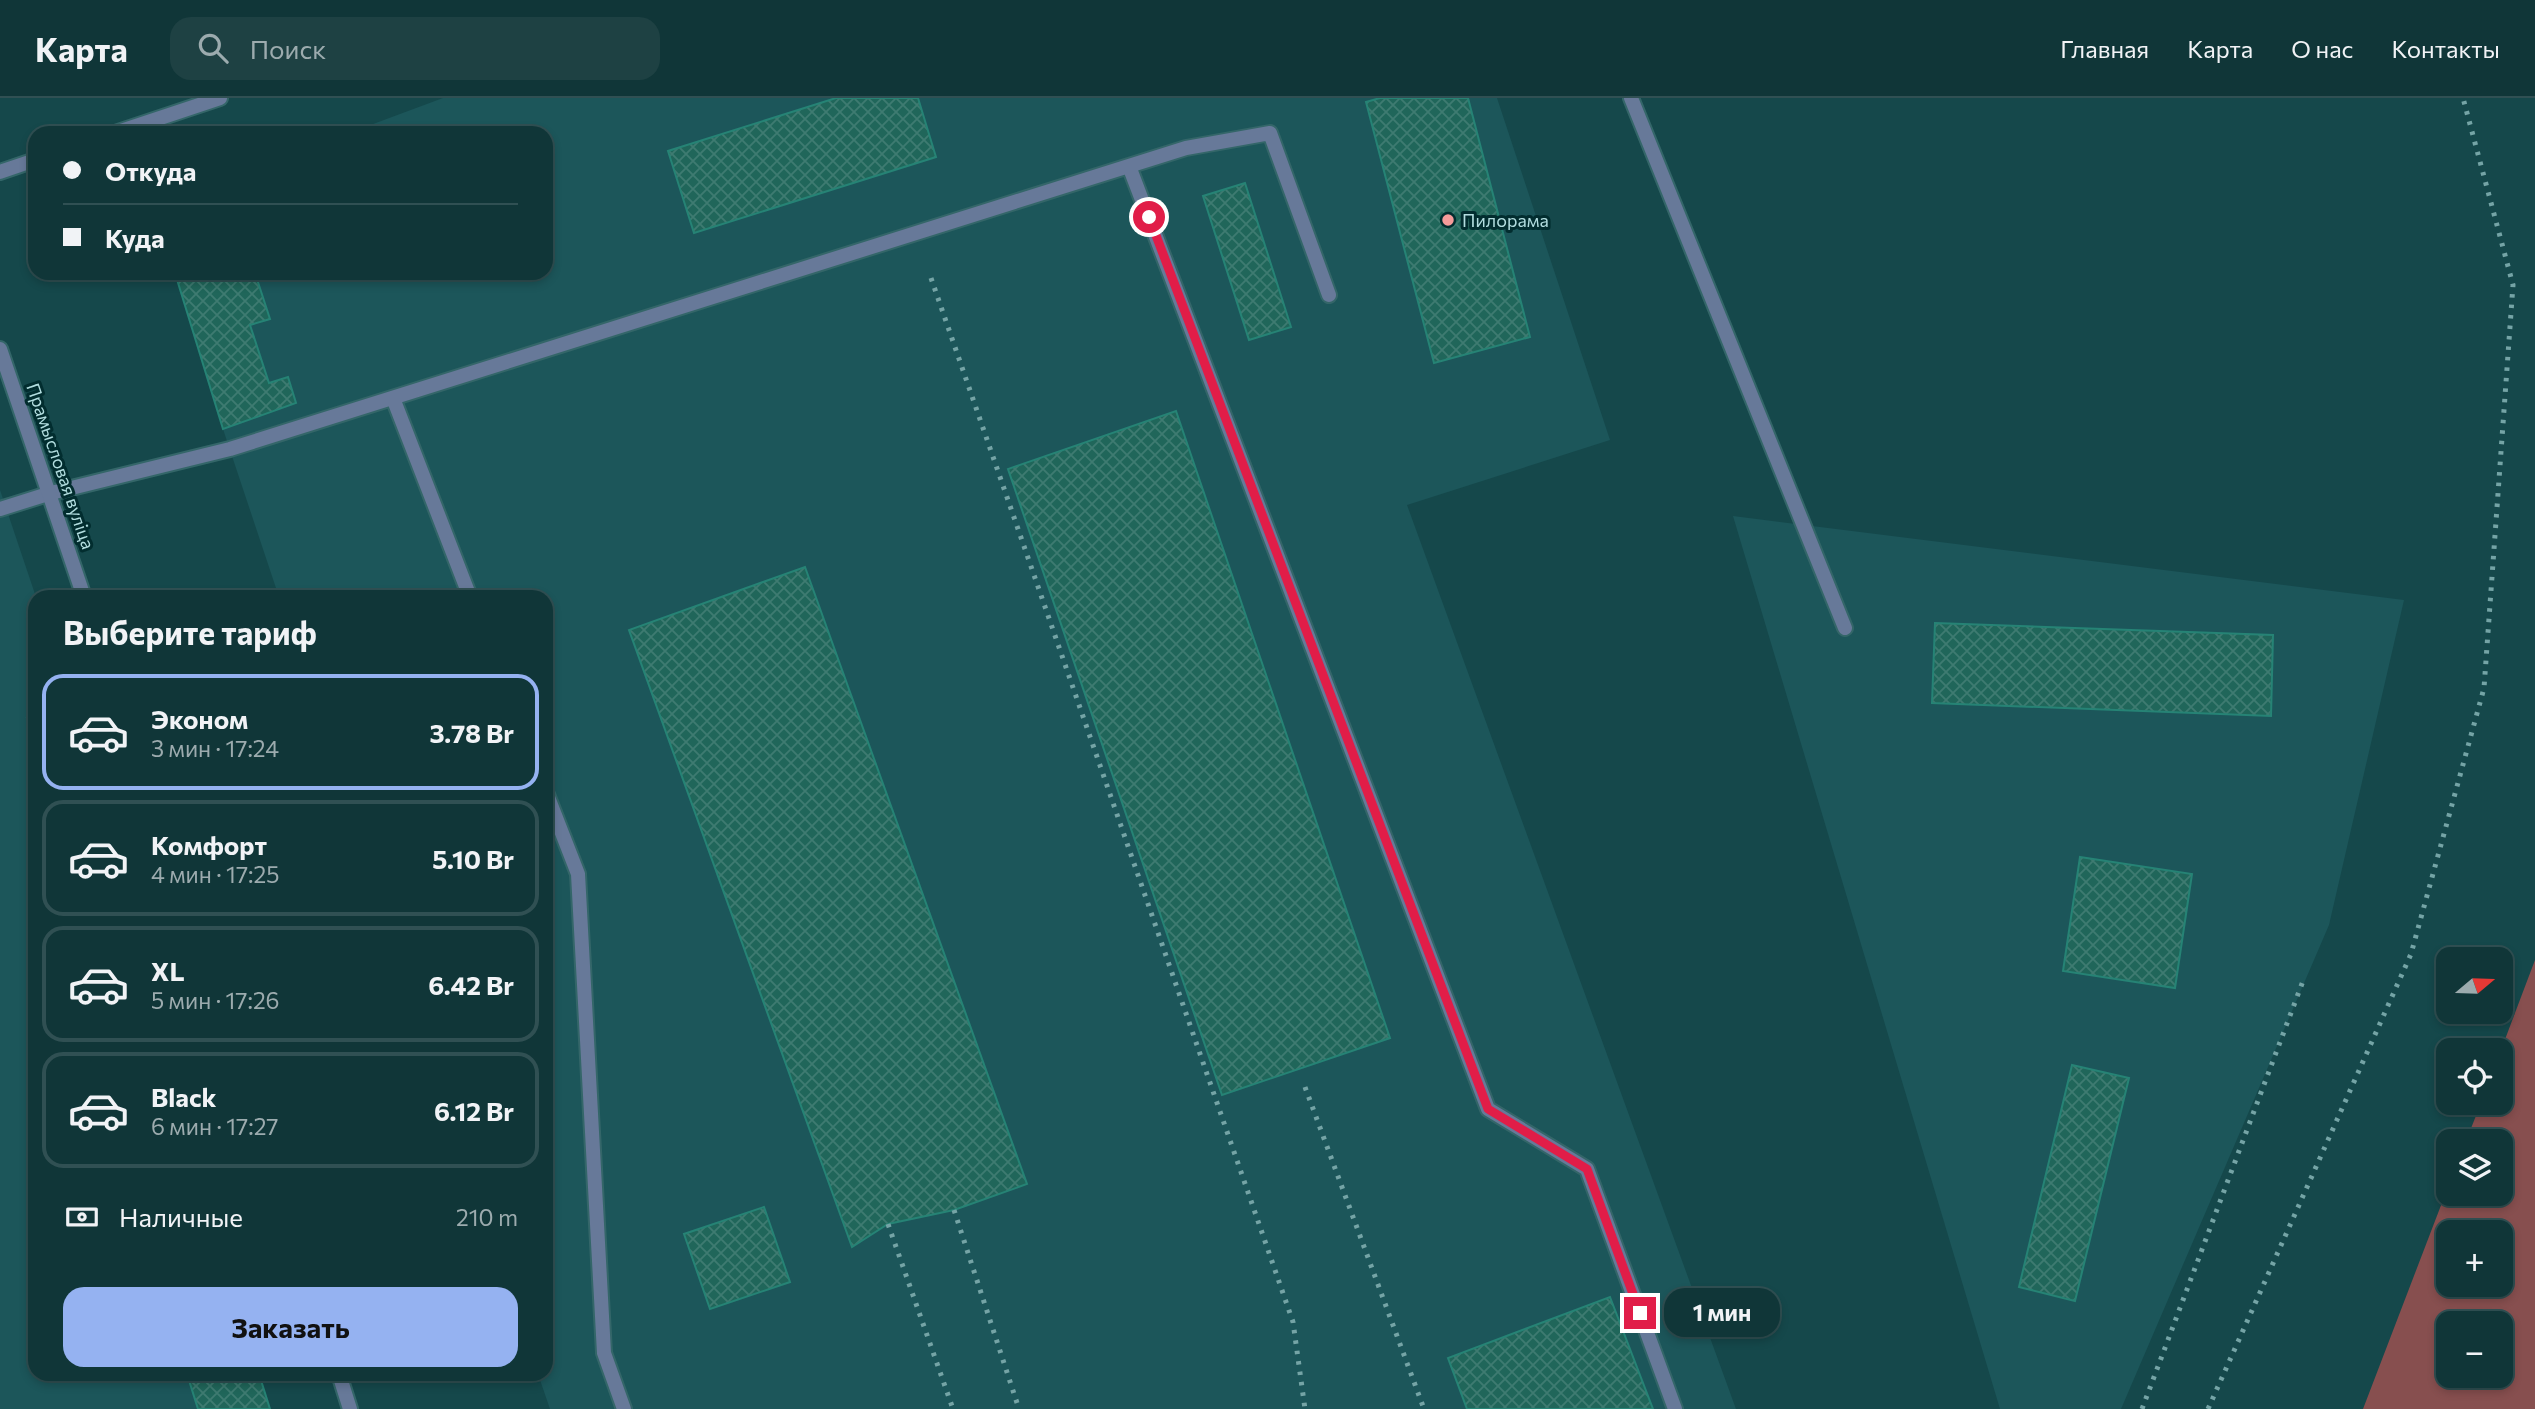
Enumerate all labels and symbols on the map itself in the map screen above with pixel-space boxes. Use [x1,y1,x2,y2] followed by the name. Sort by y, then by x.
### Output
[1133,201,1165,233] route start
[1462,209,1549,231] place label: Пилорама
[1440,212,1456,228] marker: Пилорама
[22,380,100,552] street label: Прамысловая вуліца
[2436,947,2513,1024] north arrow
[1664,1288,1780,1338] callout: 1 мин
[1624,1297,1656,1329] route end

